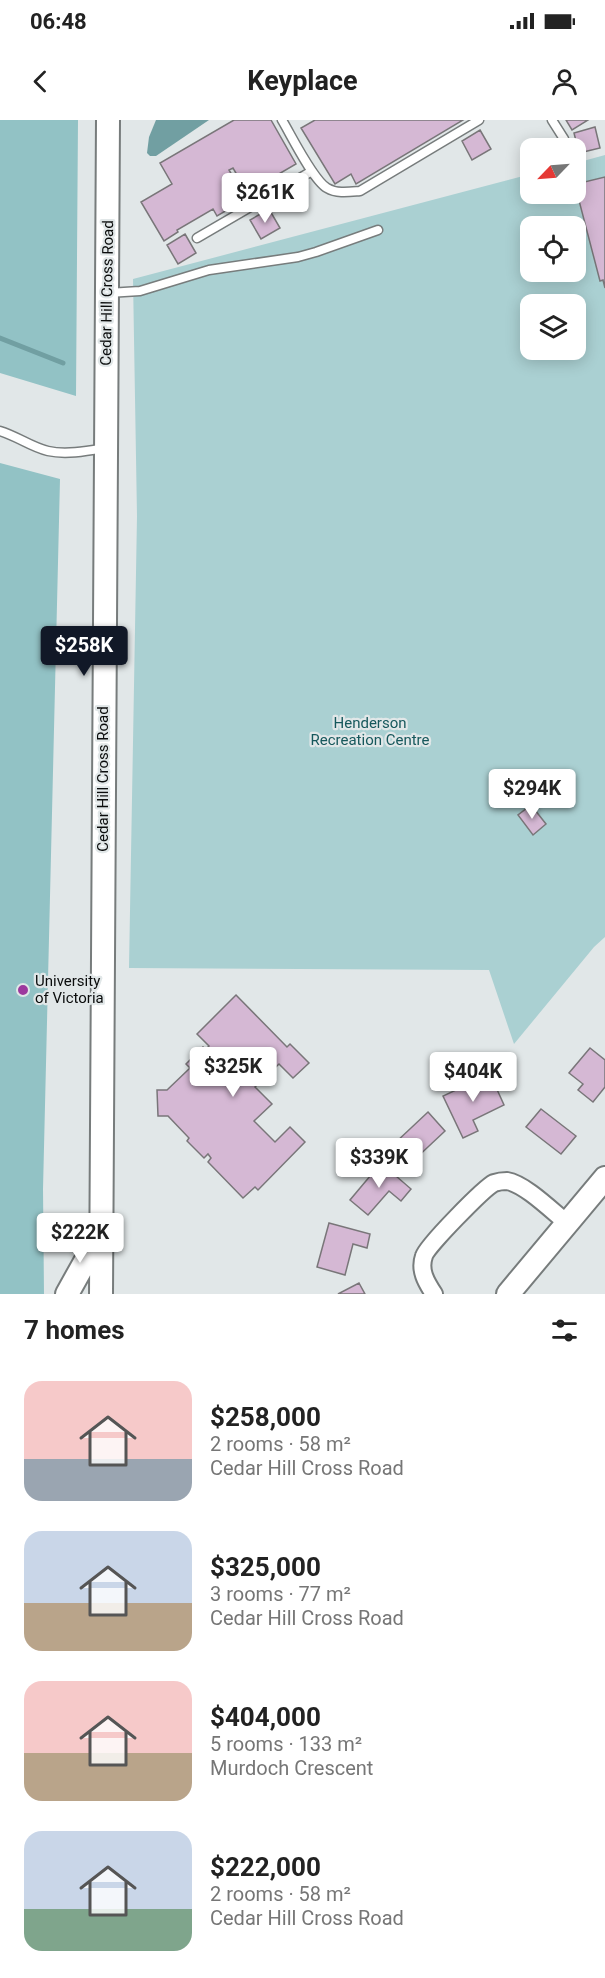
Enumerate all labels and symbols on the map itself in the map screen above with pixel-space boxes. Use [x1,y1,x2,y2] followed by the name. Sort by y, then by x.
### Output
[520,138,586,204] north arrow
[223,173,307,224] pin: $261K
[97,220,117,366] street label: Cedar Hill Cross Road
[42,626,126,677] pin: $258K
[94,706,112,852] street label: Cedar Hill Cross Road
[310,714,430,749] park label: Henderson Recreation Centre
[490,769,574,820] pin: $294K
[35,972,104,1007] place label: University of Victoria
[16,983,30,997] marker: University of Victoria
[191,1047,275,1098] pin: $325K
[431,1052,515,1103] pin: $404K
[337,1138,421,1189] pin: $339K
[38,1213,122,1264] pin: $222K

